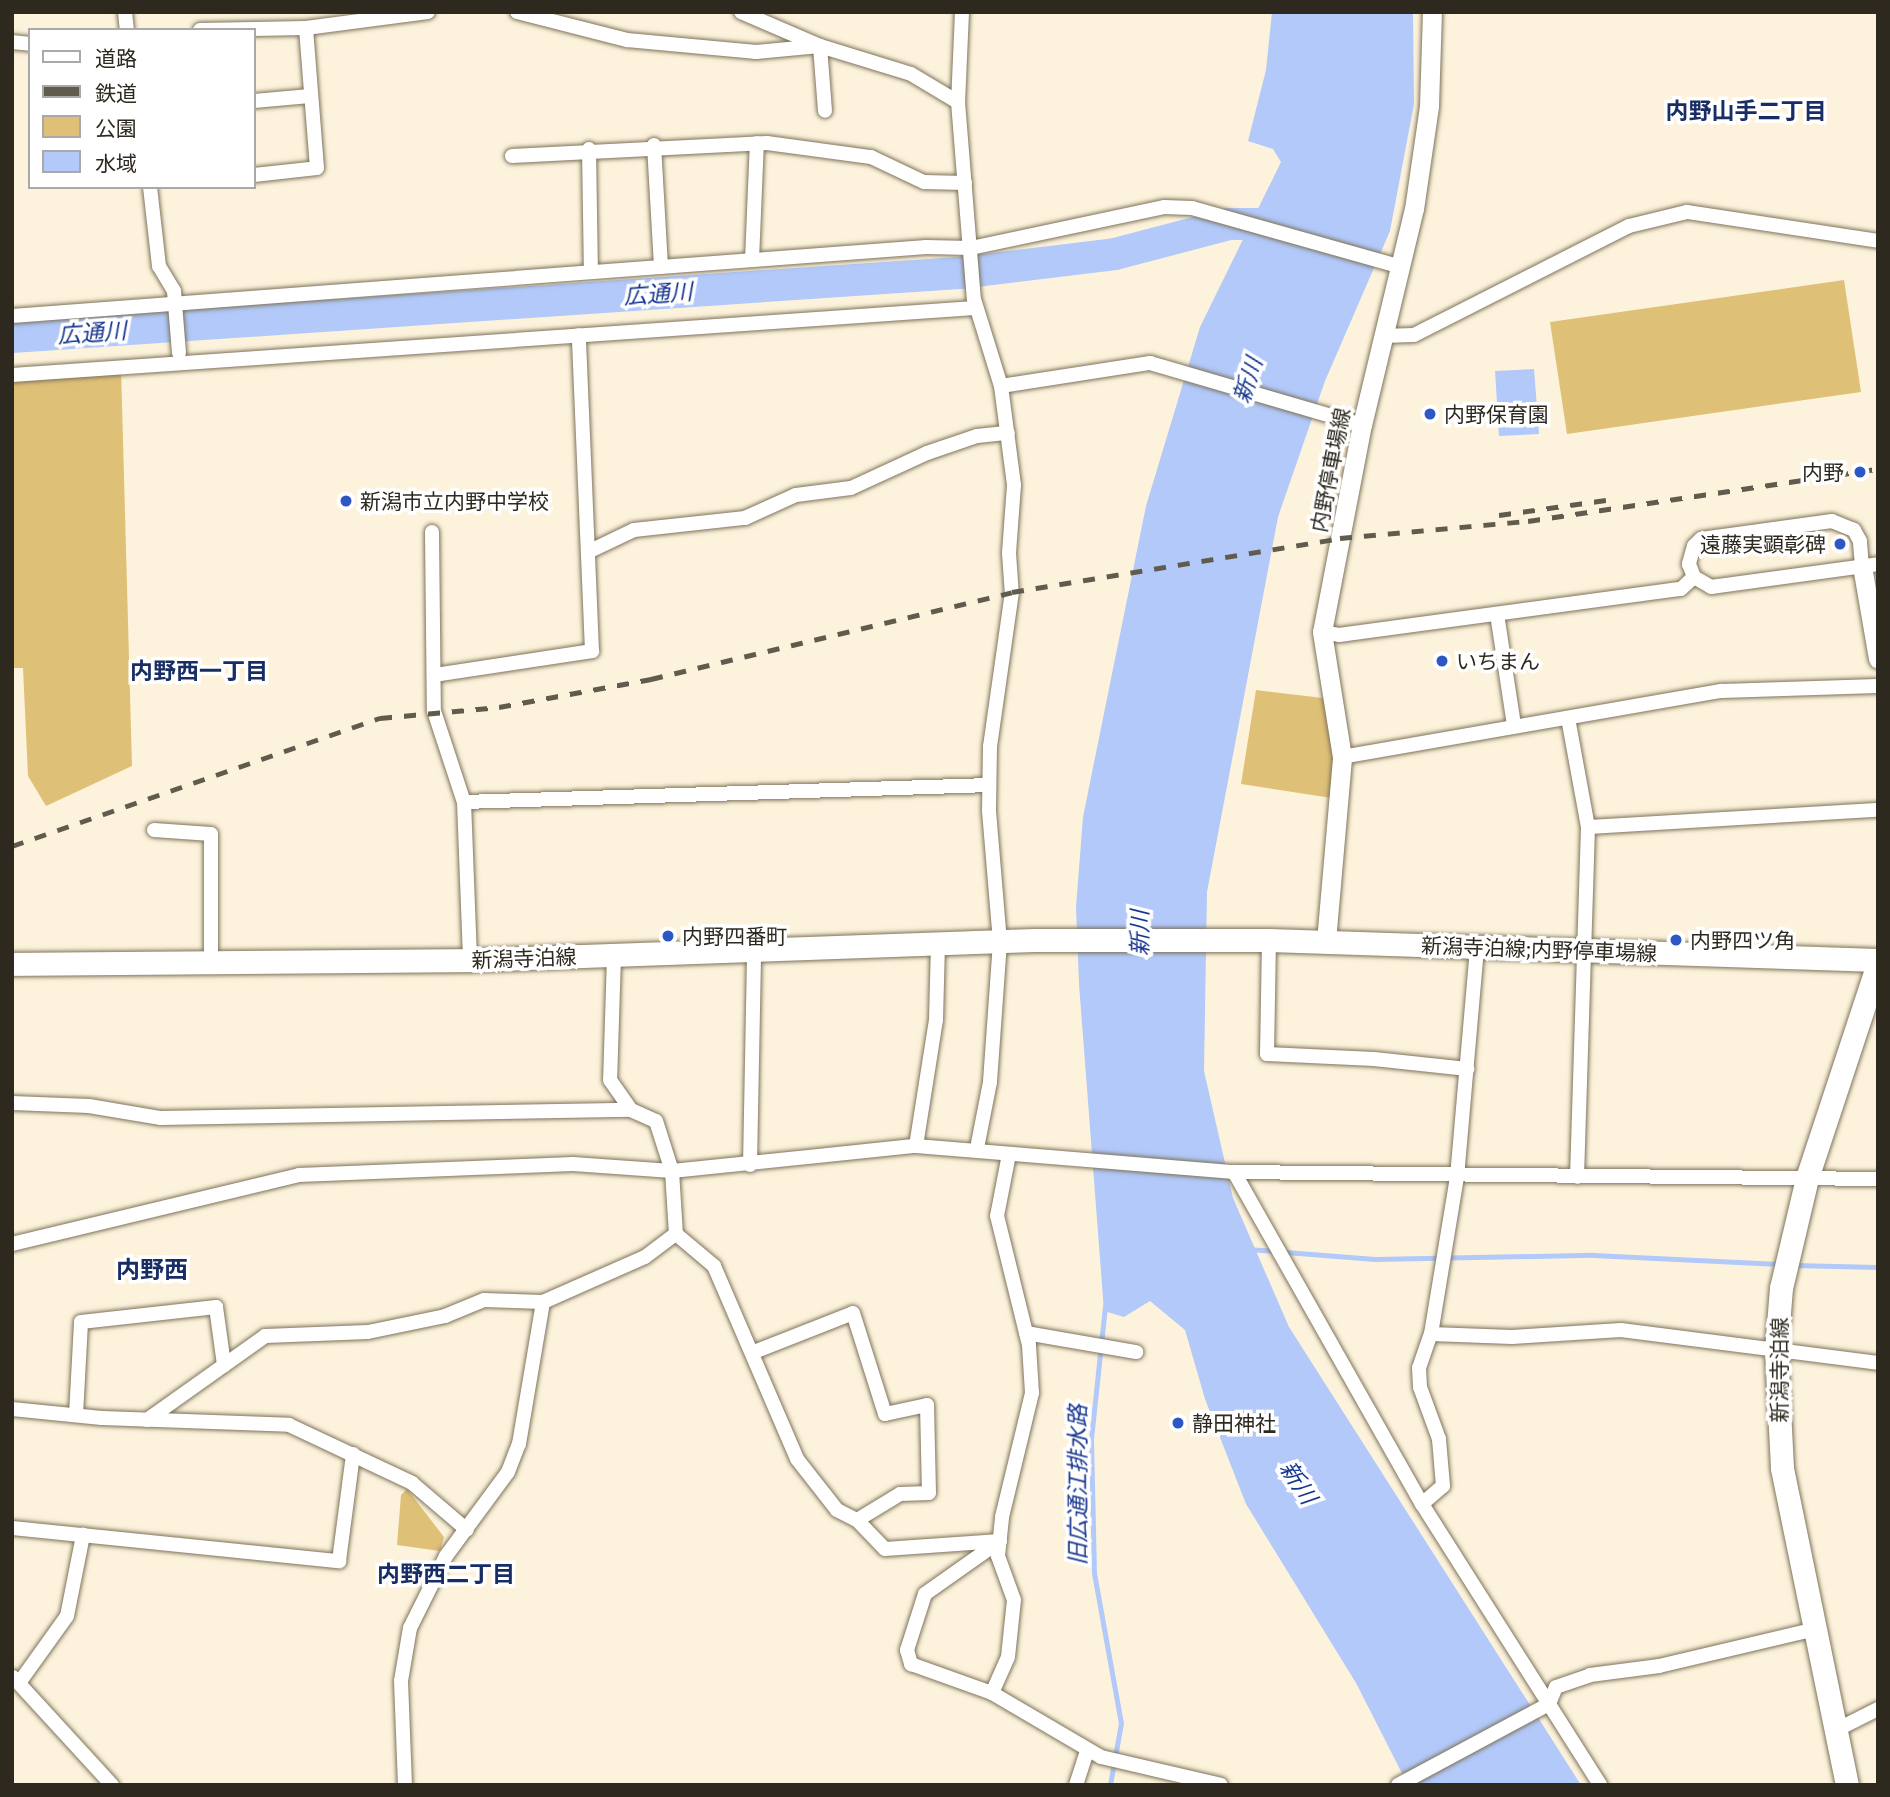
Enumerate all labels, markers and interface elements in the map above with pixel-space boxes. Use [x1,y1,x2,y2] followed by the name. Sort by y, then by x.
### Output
[28,28,256,189] legend
[95,45,137,70] text: 道路
[95,80,137,105] text: 鉄道
[1666,96,1826,124] district label: 内野山手二丁目
[95,115,137,140] text: 公園
[95,150,137,175] text: 水域
[623,277,693,309] water label: 広通川
[57,316,127,348] water label: 広通川
[1227,354,1267,406] water label: 新川
[1444,401,1549,427] place label: 内野保育園
[1306,406,1354,534] street label: 内野停車場線
[1422,406,1438,422] marker: 内野保育園
[1802,459,1844,485] place label: 内野
[1850,462,1870,482] marker: 内野
[360,488,549,514] place label: 新潟市立内野中学校
[338,493,354,509] marker: 新潟市立内野中学校
[1700,531,1826,557] place label: 遠藤実顕彰碑
[1832,536,1848,552] marker: 遠藤実顕彰碑
[1456,648,1540,674] place label: いちまん
[1434,653,1450,669] marker: いちまん
[130,656,268,684] district label: 内野西一丁目
[1125,910,1153,956] water label: 新川
[682,923,787,949] place label: 内野四番町
[1690,927,1795,953] place label: 内野四ツ角
[660,928,676,944] marker: 内野四番町
[1421,932,1657,966] street label: 新潟寺泊線;内野停車場線
[1668,932,1684,948] marker: 内野四ツ角
[471,944,577,972] street label: 新潟寺泊線
[116,1255,188,1283] district label: 内野西
[1766,1318,1792,1422] street label: 新潟寺泊線
[1063,1405,1091,1565] water label: 旧広通江排水路
[1192,1410,1276,1436] place label: 静田神社
[1170,1415,1186,1431] marker: 静田神社
[1275,1455,1323,1509] water label: 新川
[377,1559,515,1587] district label: 内野西二丁目

